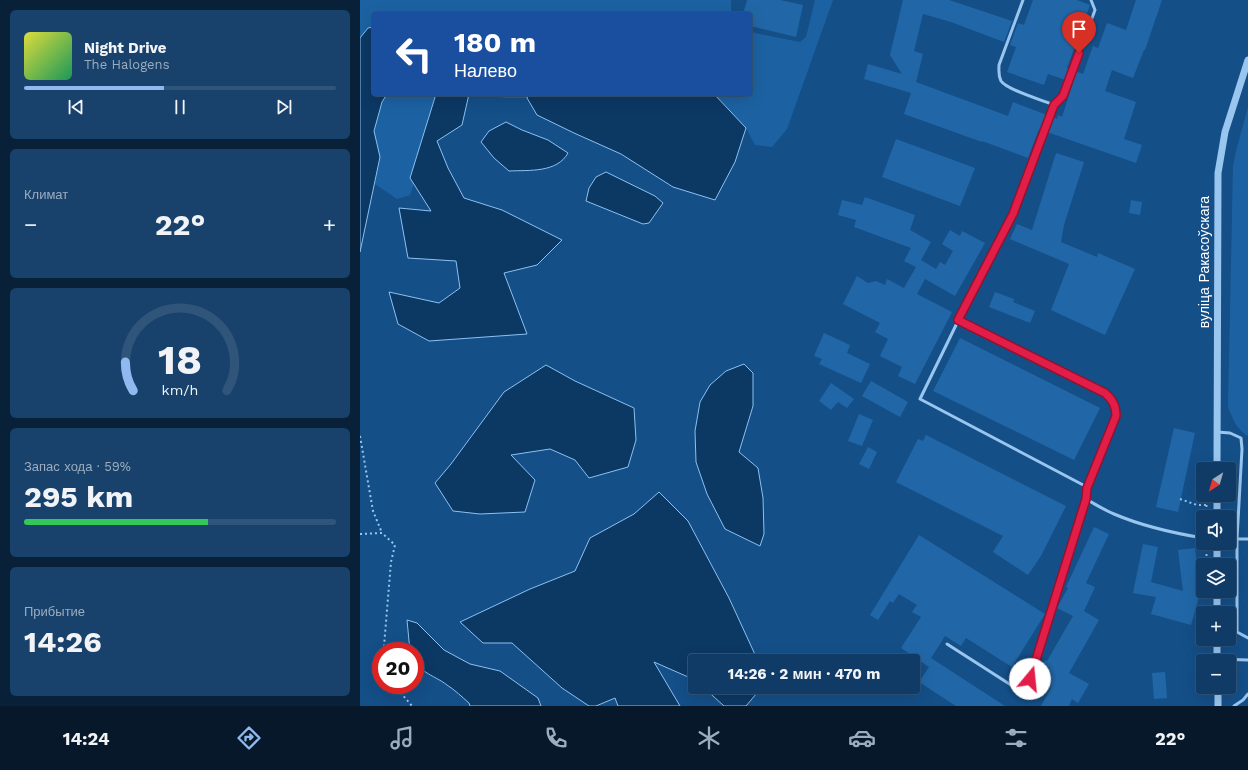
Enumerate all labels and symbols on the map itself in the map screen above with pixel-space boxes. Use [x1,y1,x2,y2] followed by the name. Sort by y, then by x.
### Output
[1062,12,1096,53] pin
[1196,196,1212,328] street label: вуліца Ракасоўскага
[1196,462,1236,502] north arrow
[372,642,424,694] speed limit sign: 20
[1009,658,1051,700] position arrow

